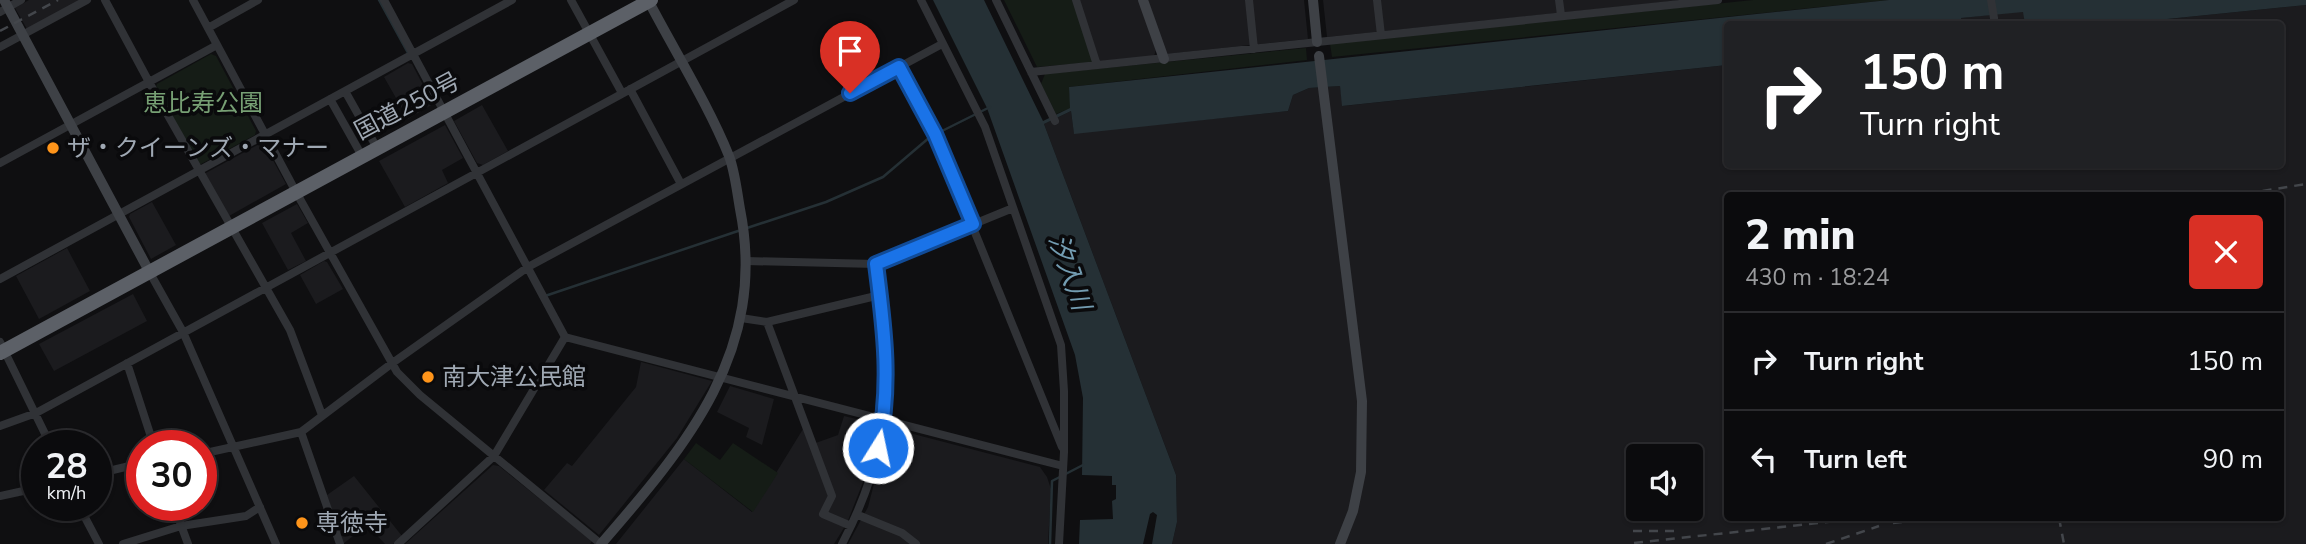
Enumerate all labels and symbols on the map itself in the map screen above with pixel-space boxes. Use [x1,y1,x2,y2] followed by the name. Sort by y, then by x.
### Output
[820,21,880,93] pin
[349,65,465,147] street label: 国道250号
[143,87,263,119] park label: 恵比寿公園
[67,132,329,164] place label: ザ・クイーンズ・マナー
[45,140,61,156] marker: ザ・クイーンズ・マナー
[1040,230,1100,318] water label: 汐入川
[442,361,586,393] place label: 南大津公民館
[420,369,436,385] marker: 南大津公民館
[841,411,915,485] position arrow
[126,430,217,521] speed limit sign: 30
[316,507,388,539] place label: 専徳寺
[294,515,310,531] marker: 専徳寺

